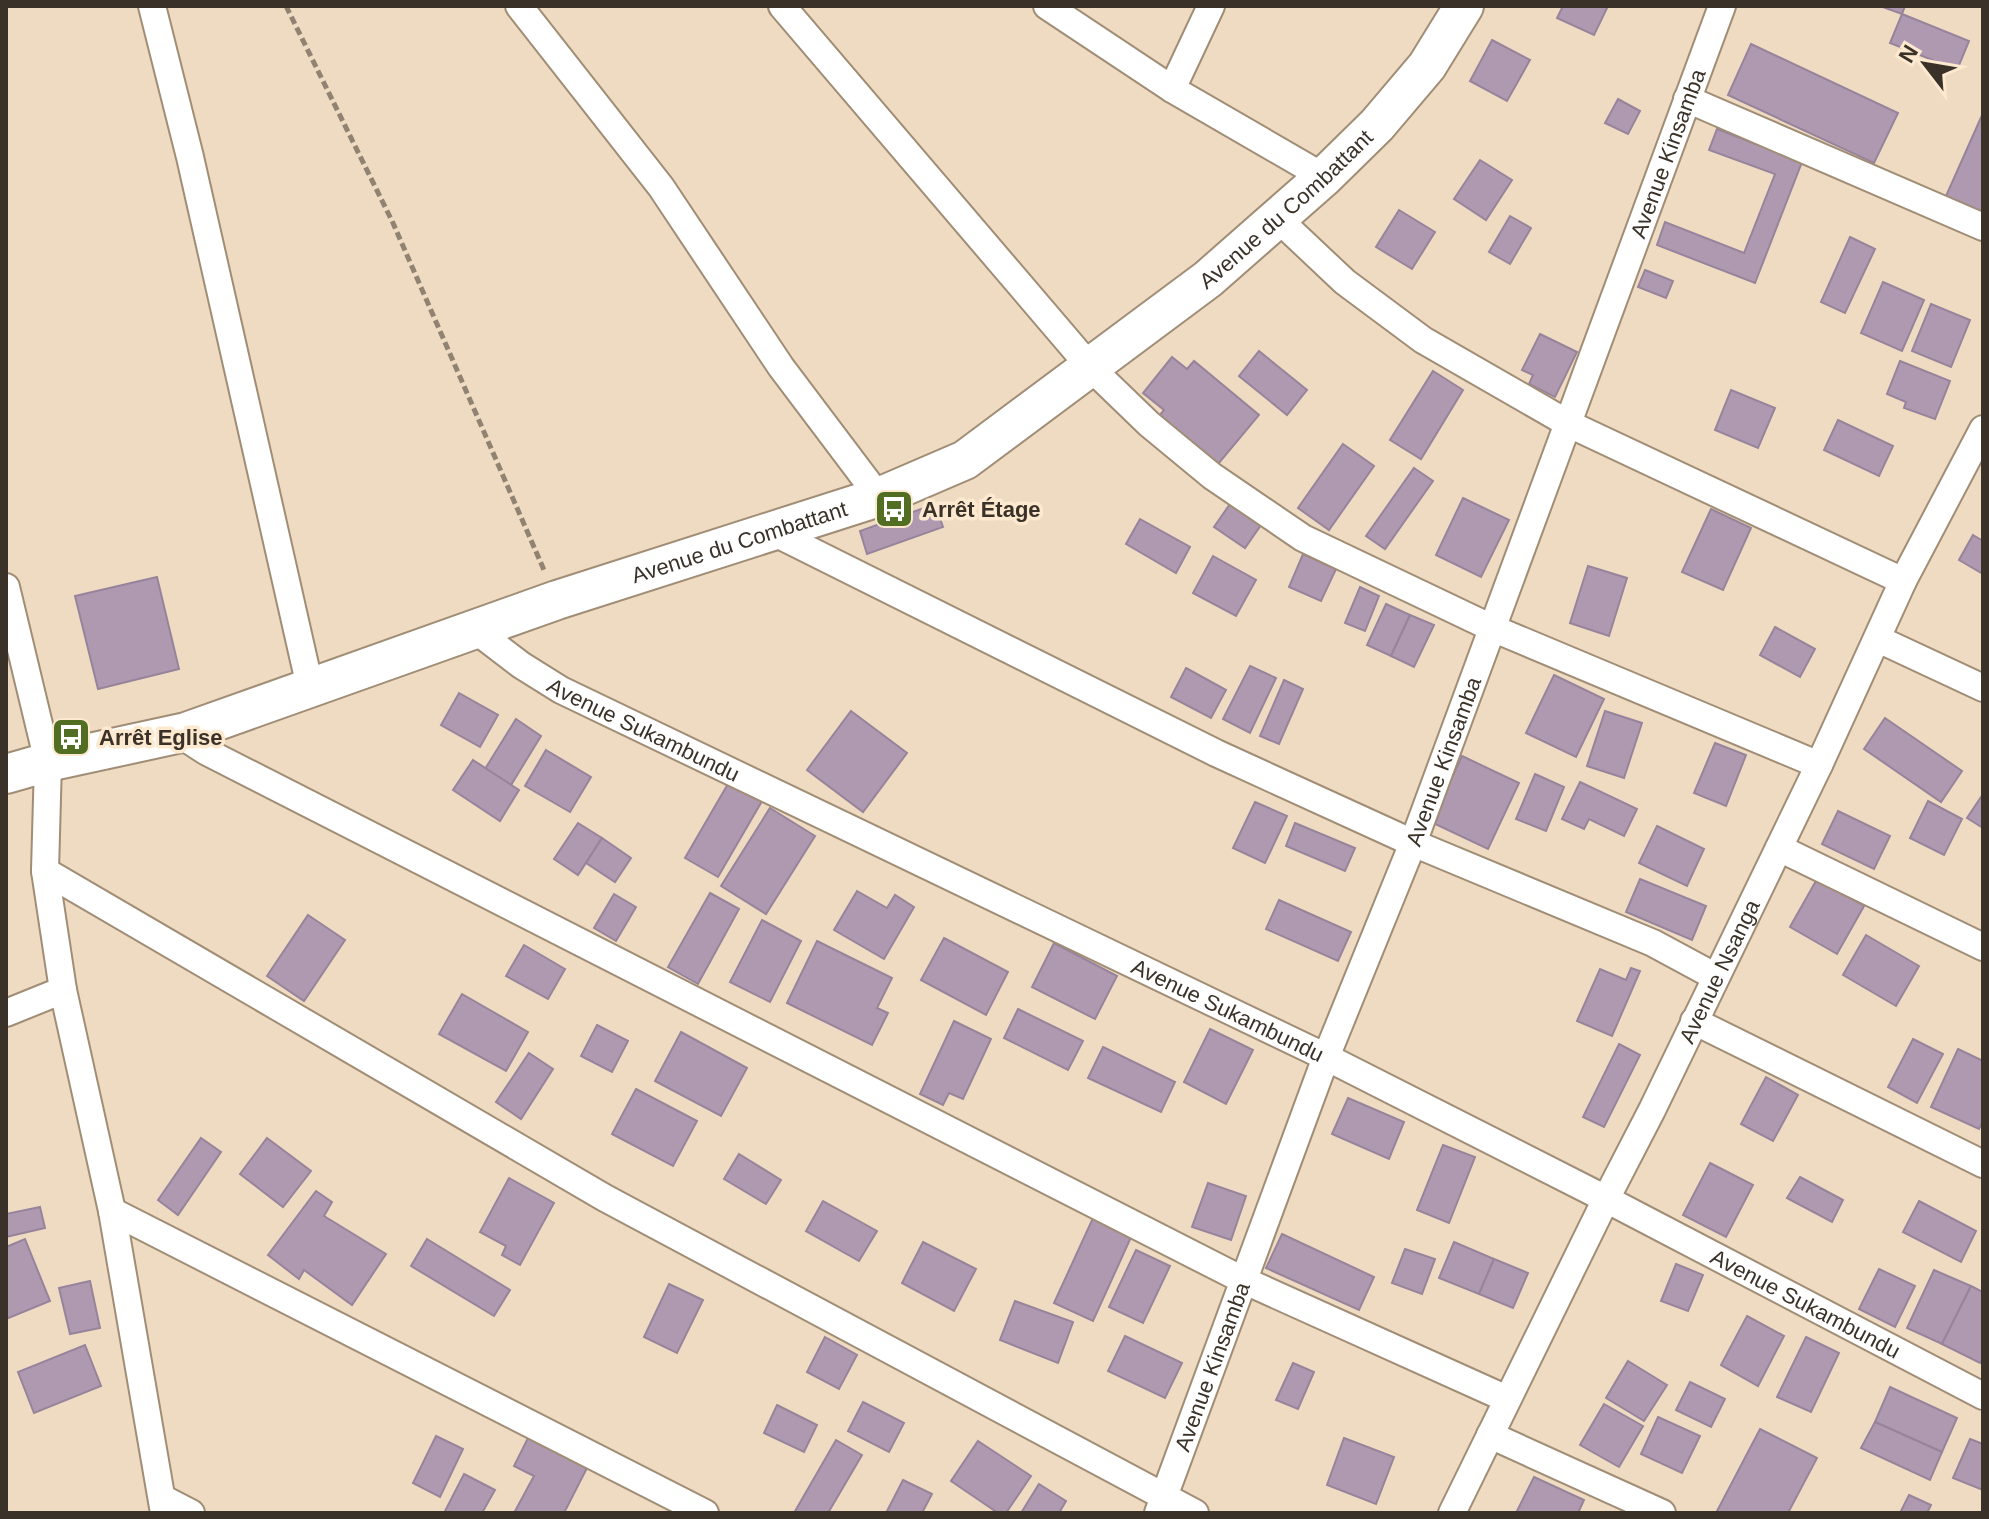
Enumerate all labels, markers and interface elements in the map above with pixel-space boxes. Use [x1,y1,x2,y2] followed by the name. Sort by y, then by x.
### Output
[1885,24,1965,104] north arrow
[1893,41,1923,67] text: N
[1625,65,1711,242] street label: Avenue Kinsamba
[1195,125,1378,294] street label: Avenue du Combattant
[873,488,915,530] bus stop icon: Arrêt Étage
[628,496,850,588] street label: Avenue du Combattant
[922,497,1041,522] place label: Arrêt Étage
[543,673,744,787] street label: Avenue Sukambundu
[1401,673,1486,849] street label: Avenue Kinsamba
[50,716,92,758] bus stop icon: Arrêt Eglise
[99,725,223,750] place label: Arrêt Eglise
[1674,895,1765,1047] street label: Avenue Nsanga
[1127,954,1328,1067] street label: Avenue Sukambundu
[1706,1244,1904,1363] street label: Avenue Sukambundu
[1170,1278,1255,1455] street label: Avenue Kinsamba

